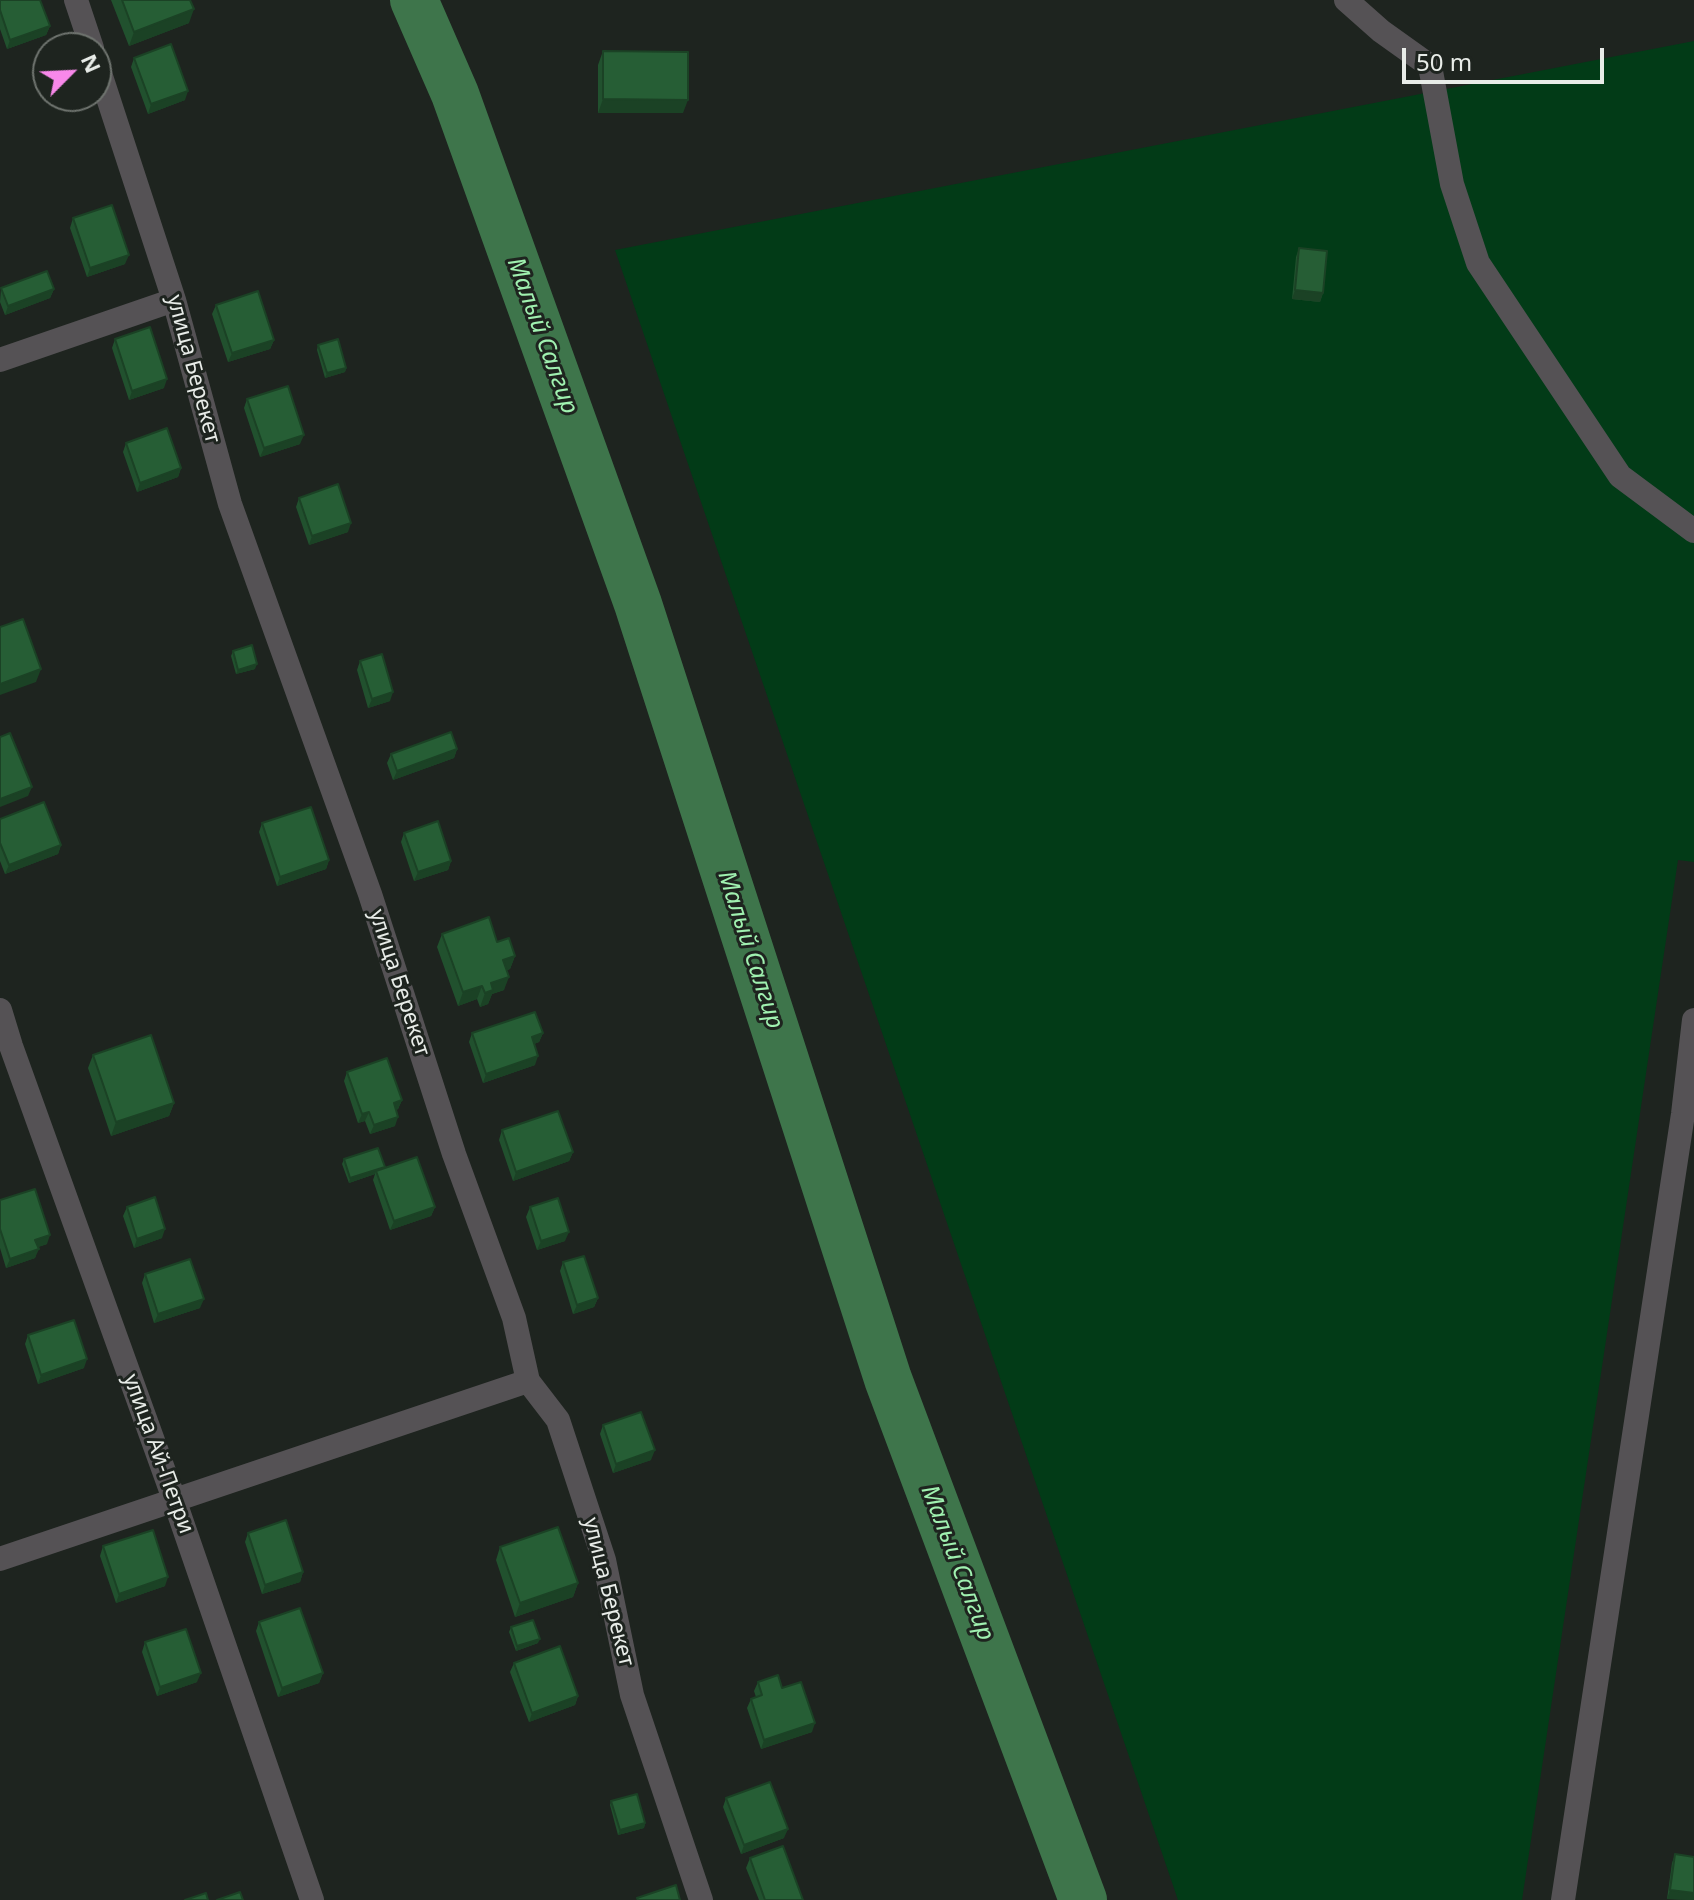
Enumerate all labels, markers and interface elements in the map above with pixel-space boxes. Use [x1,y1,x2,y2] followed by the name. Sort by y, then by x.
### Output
[32,32,112,112] north arrow
[1406,32,1608,82] scale bar
[1416,45,1472,78] text: 50 m
[75,49,109,77] text: N
[500,254,584,418] water label: Малый Салгир
[161,292,225,446] street label: улица Берекет
[711,868,789,1032] water label: Малый Салгир
[363,906,435,1060] street label: улица Берекет
[117,1370,199,1538] street label: улица Ай-Петри
[914,1481,1000,1645] water label: Малый Салгир
[577,1515,639,1669] street label: улица Берекет

